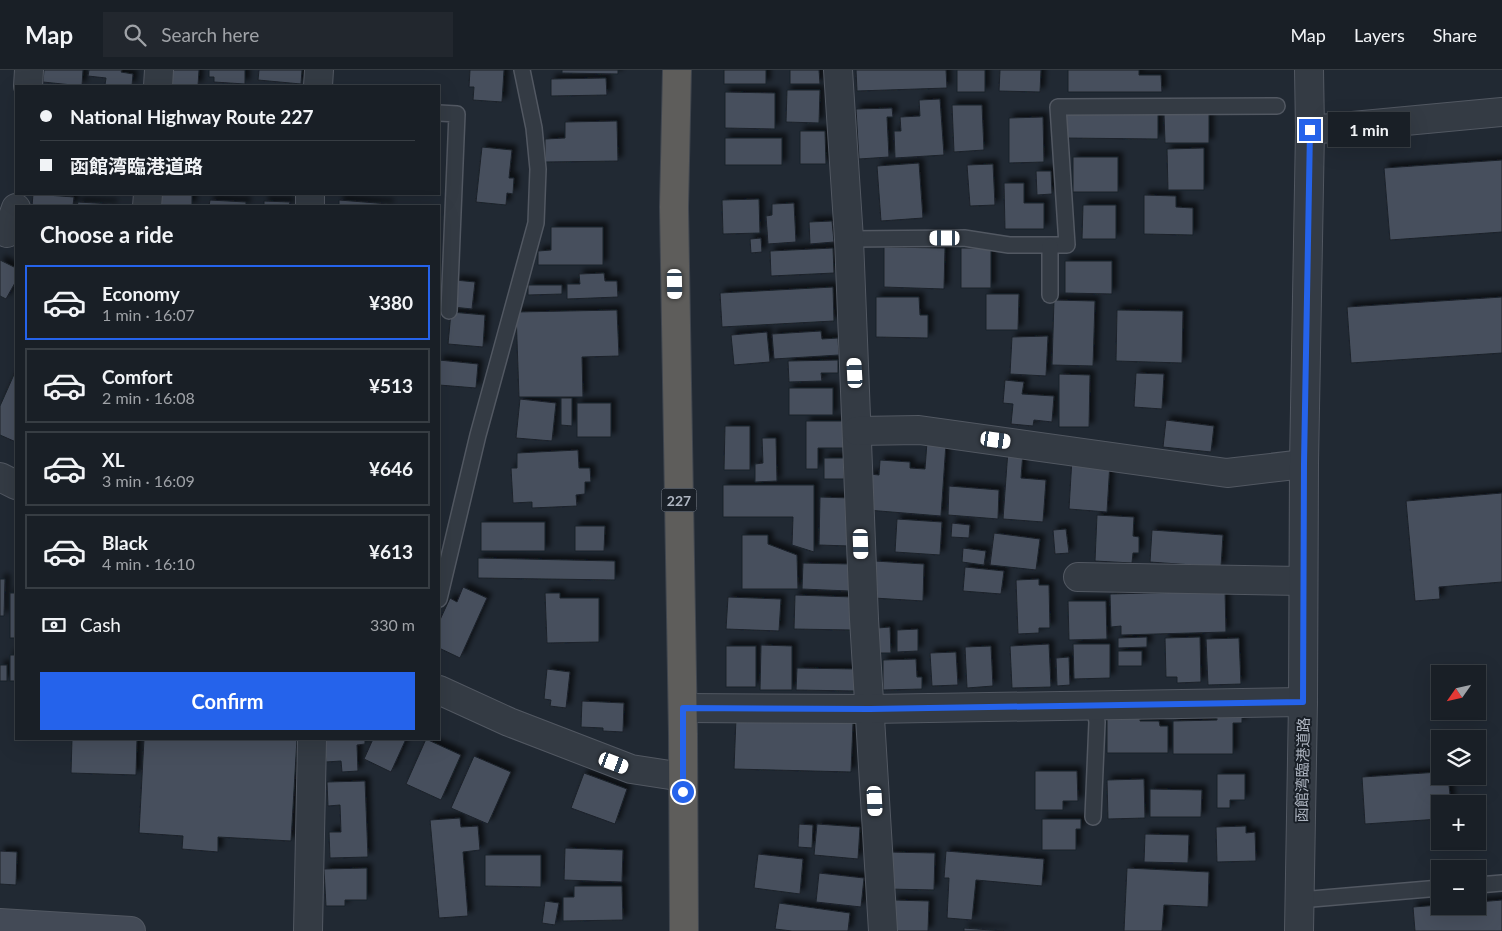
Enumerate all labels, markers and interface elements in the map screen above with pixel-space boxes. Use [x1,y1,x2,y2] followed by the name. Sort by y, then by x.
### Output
[103,12,453,57] search box
[25,20,73,49] text: Map
[121,21,149,49] icon: search
[161,23,259,46] text: Search here
[1290,24,1326,46] text: Map
[1354,24,1405,46] text: Layers
[1433,24,1477,46] text: Share
[70,105,313,128] text: National Highway Route 227
[1328,112,1410,148] callout: 1 min
[1299,119,1321,141] route end
[1349,120,1389,139] text: 1 min
[70,154,203,177] text: 函館湾臨港道路
[40,221,174,248] text: Choose a ride
[930,231,960,246] car
[667,269,682,299] car
[42,280,87,325] icon: car
[102,282,180,305] text: Economy
[369,291,413,314] text: ¥380
[102,305,195,324] text: 1 min · 16:07
[846,358,863,388] car
[42,363,87,408] icon: car
[102,365,173,388] text: Comfort
[369,374,413,397] text: ¥513
[102,388,195,407] text: 2 min · 16:08
[980,430,1011,450] car
[42,446,87,491] icon: car
[102,448,125,471] text: XL
[369,457,413,480] text: ¥646
[102,471,195,490] text: 3 min · 16:09
[662,488,696,512] road number: 227
[42,529,87,574] icon: car
[852,529,869,559] car
[102,531,148,554] text: Black
[369,540,413,563] text: ¥613
[102,554,195,573] text: 4 min · 16:10
[40,611,68,639] icon: cash
[80,613,121,636] text: Cash
[370,615,415,634] text: 330 m
[1431,665,1486,720] north arrow
[1431,665,1486,915] map controls
[40,672,415,730] button: Confirm
[1292,717,1312,823] street label: 函館湾臨港道路
[1431,730,1486,785] button: layers
[597,751,630,775] car
[672,781,694,803] route start
[866,786,883,816] car
[1431,795,1486,850] button: +
[1431,860,1486,915] button: −

